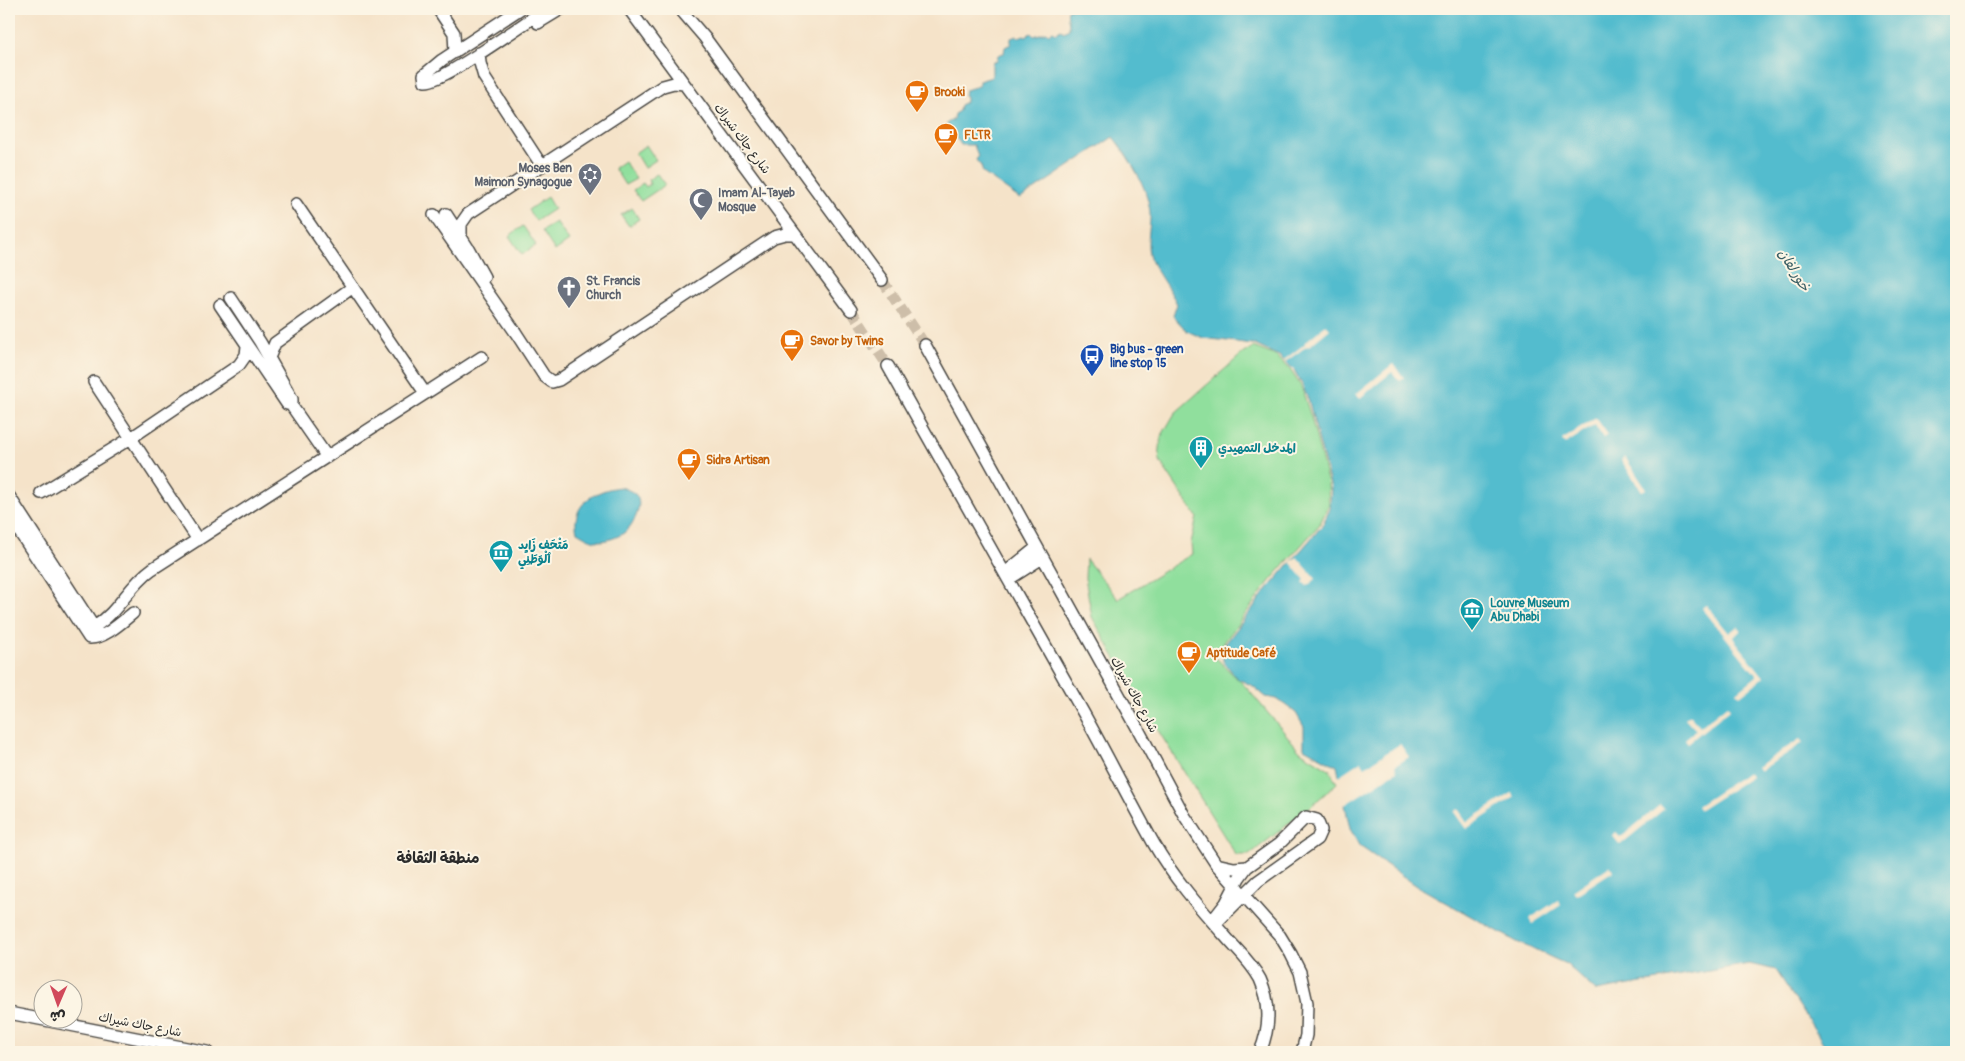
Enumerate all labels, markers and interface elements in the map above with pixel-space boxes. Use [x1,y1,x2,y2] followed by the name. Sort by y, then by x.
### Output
[904,79,930,113] cafe icon: Brooki
[934,85,965,100] place label: Brooki
[710,101,773,178] street label: شارع جاك شيراك
[933,122,959,156] cafe icon: FLTR
[964,128,991,143] place label: FLTR
[475,161,573,190] place label: Moses Ben Maimon Synagogue
[577,162,603,196] synagogue icon: Moses Ben Maimon Synagogue
[718,186,795,215] place label: Imam Al-Tayeb Mosque
[688,187,714,221] mosque icon: Imam Al-Tayeb Mosque
[1774,246,1814,295] water label: خور لفان
[586,274,641,303] place label: St. Francis Church
[556,275,582,309] church icon: St. Francis Church
[779,328,805,362] cafe icon: Savor by Twins
[810,334,884,349] place label: Savor by Twins
[1110,342,1184,371] place label: Big bus - green line stop 15
[1079,343,1105,377] bus stop icon: Big bus - green line stop 15
[1188,435,1214,469] building icon: المدخل التمهيدي
[1218,441,1296,457] place label: المدخل التمهيدي
[676,447,702,481] cafe icon: Sidra Artisan
[706,453,770,468] place label: Sidra Artisan
[518,537,568,570] place label: مَتْحَف زَايِد ٱلْوَطَنِي
[488,539,514,573] museum icon: مَتْحَف زَايِد ٱلْوَطَنِي
[1490,596,1570,625] place label: Louvre Museum Abu Dhabi
[1459,597,1485,631] museum icon: Louvre Museum Abu Dhabi
[1176,640,1202,674] cafe icon: Aptitude Café
[1206,646,1277,661] place label: Aptitude Café
[1106,655,1161,736] street label: شارع جاك شيراك
[396,849,480,868] district label: منطقة الثقافة
[32,978,82,1028] north arrow
[50,1008,66,1025] text: ش
[97,1010,183,1041] street label: شارع جاك شيراك

